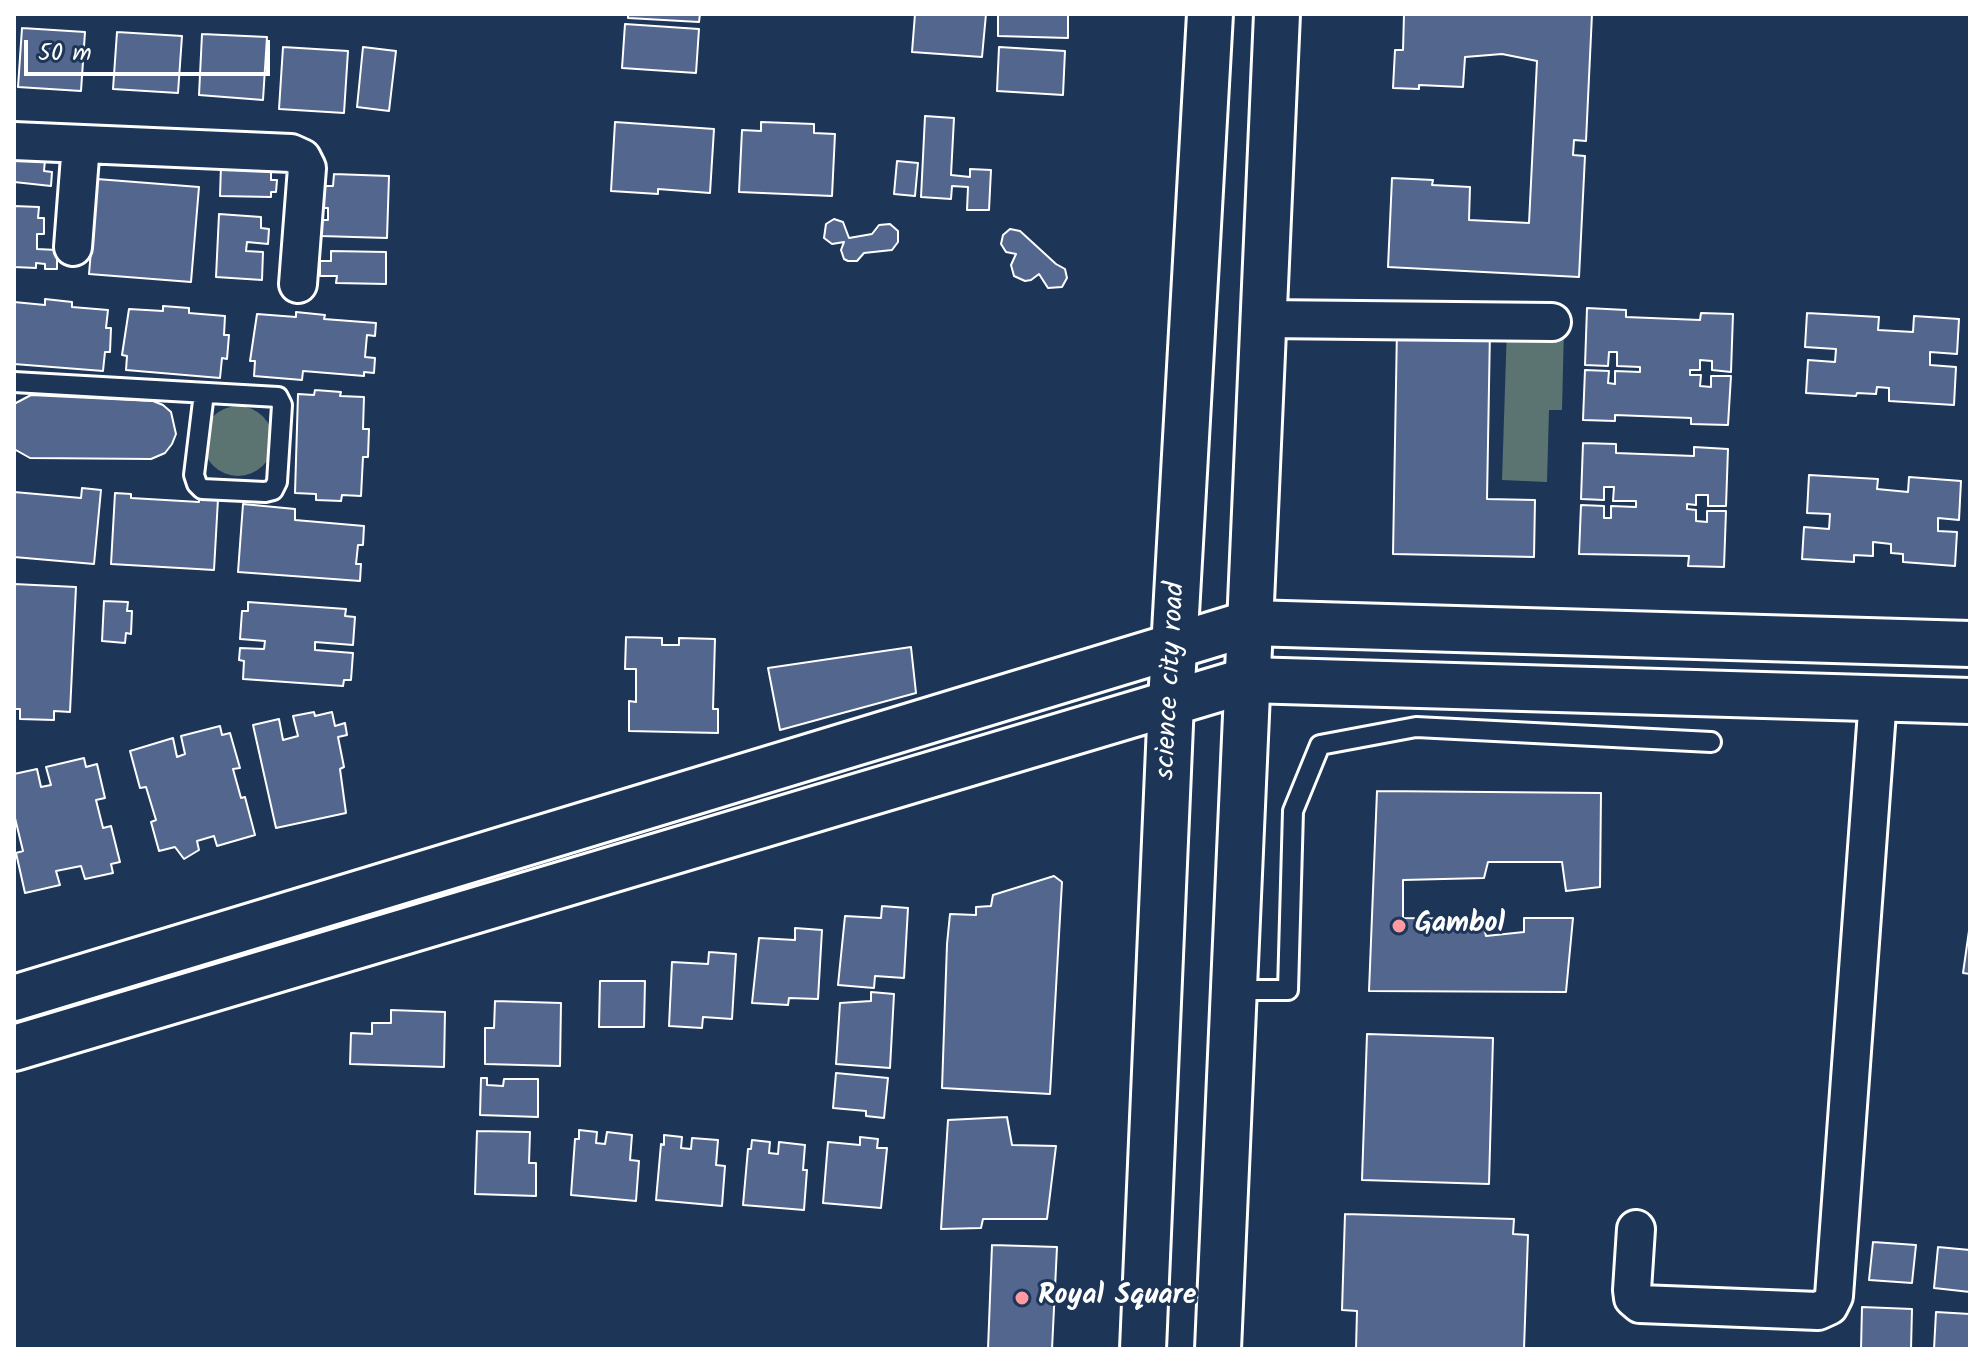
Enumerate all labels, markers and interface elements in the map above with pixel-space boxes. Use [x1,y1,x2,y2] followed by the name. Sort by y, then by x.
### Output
[28,24,274,74] scale bar
[38,34,92,73] text: 50 m
[1151,581,1195,781] street label: science city road
[1415,909,1505,943] place label: Gambol
[1390,917,1408,935] marker: Gambol
[1038,1281,1196,1315] place label: Royal Square
[1013,1289,1031,1307] marker: Royal Square

